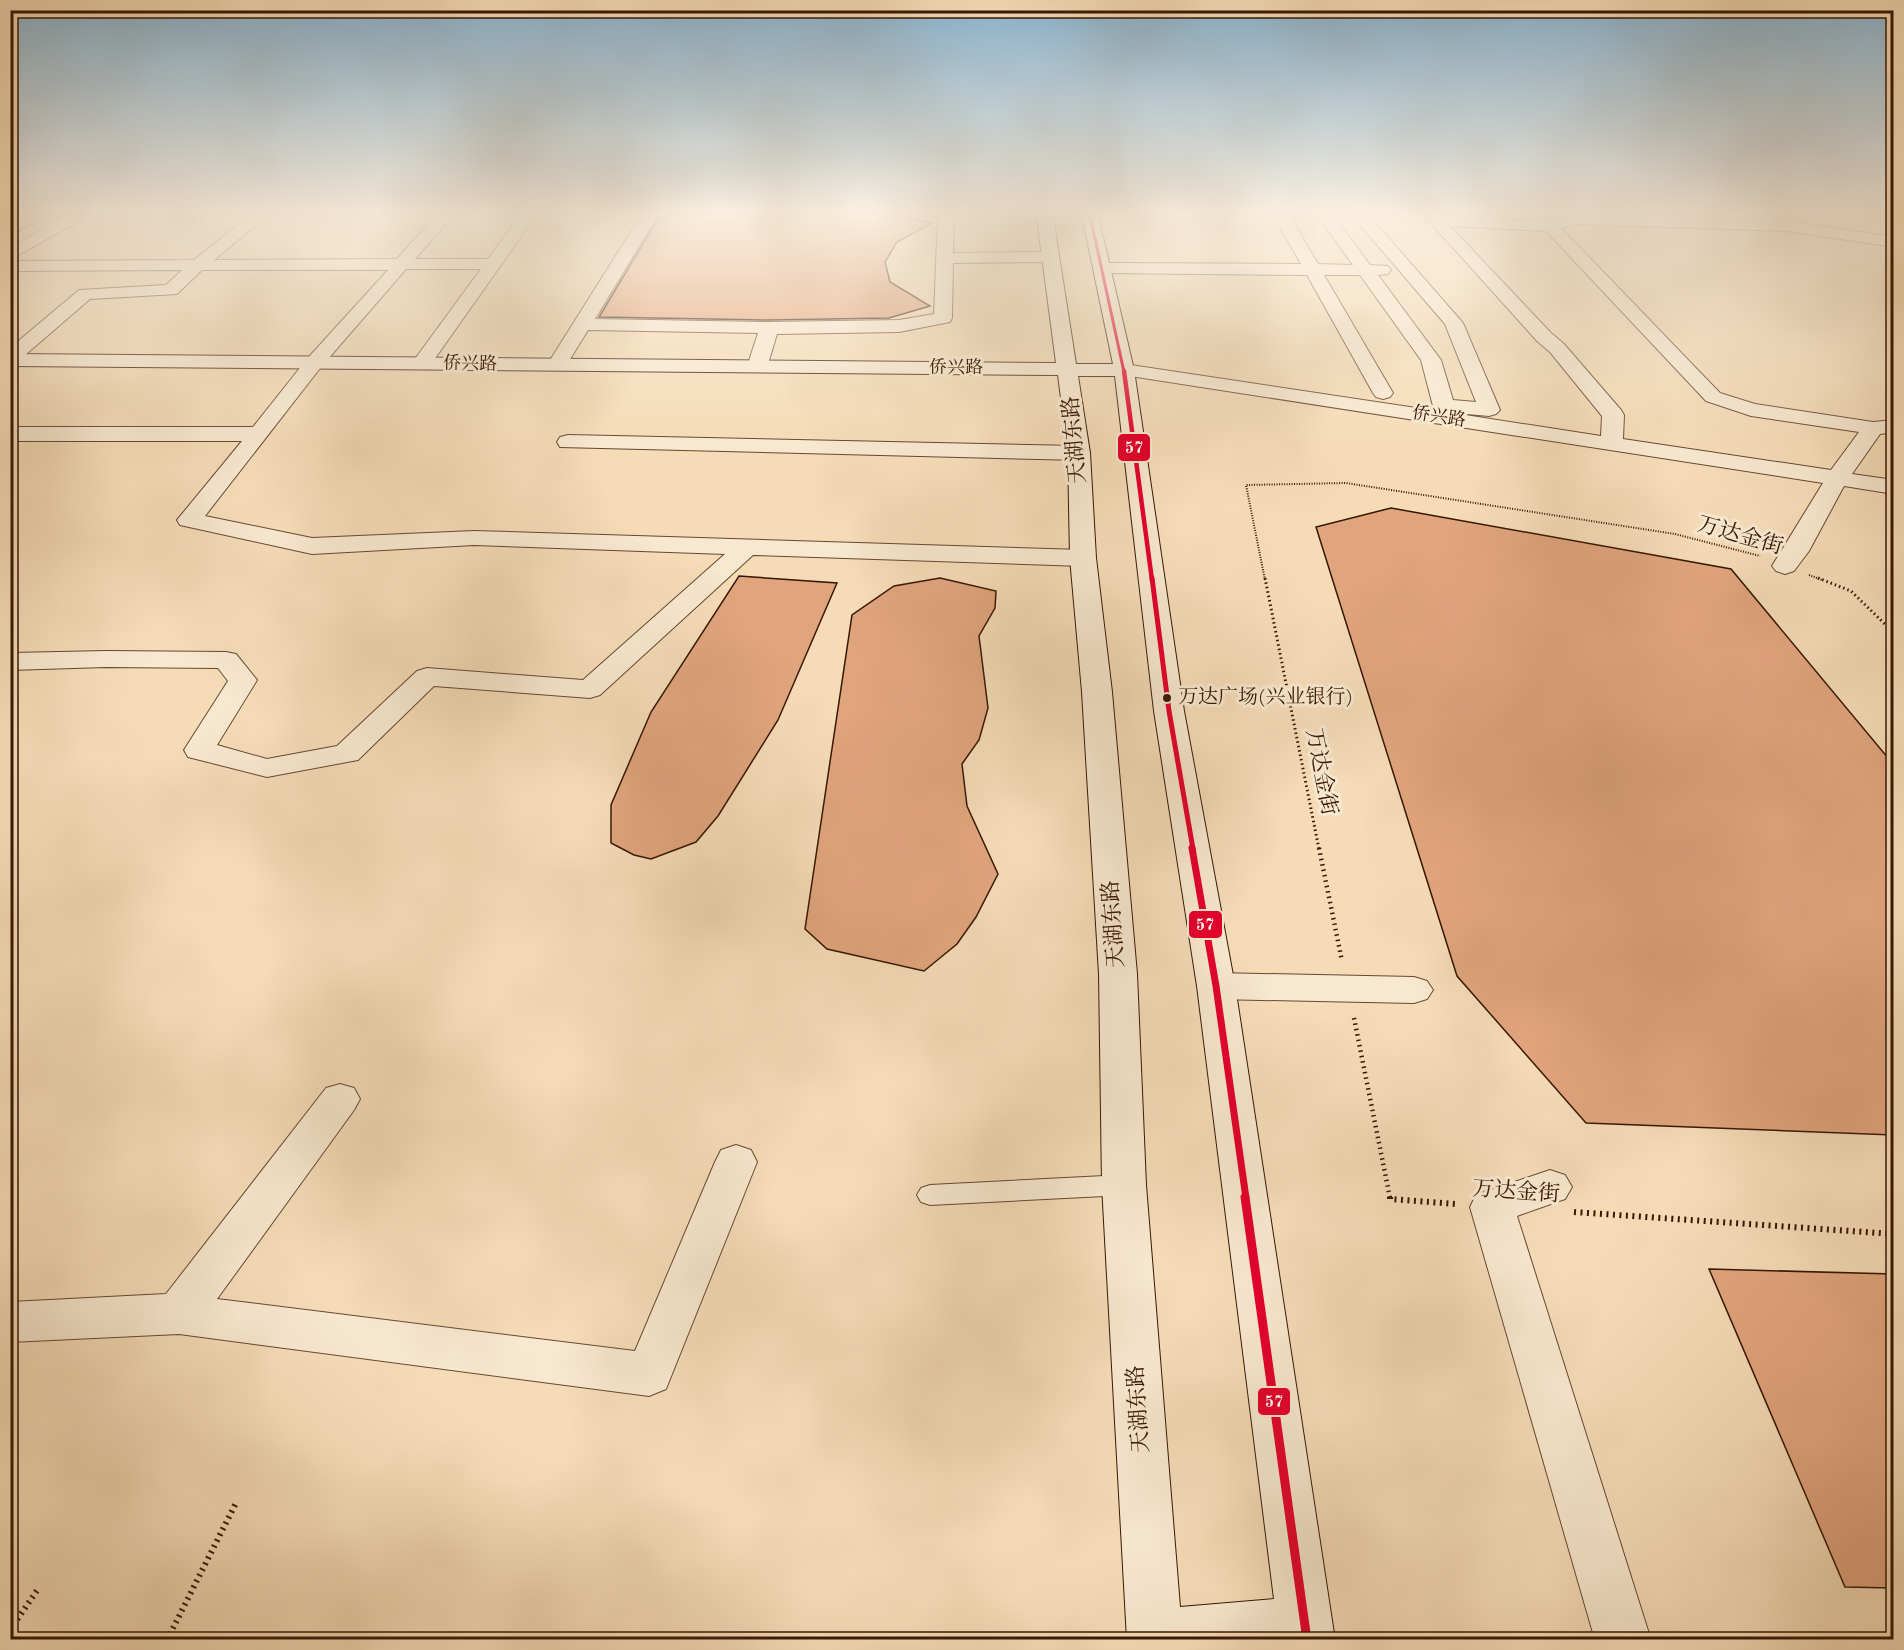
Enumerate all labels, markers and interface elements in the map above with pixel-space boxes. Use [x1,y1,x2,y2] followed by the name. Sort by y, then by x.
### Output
[443,353,497,373] street label: 侨兴路
[929,357,983,377] street label: 侨兴路
[1058,395,1090,485] street label: 天湖东路
[1411,402,1467,430] street label: 侨兴路
[1117,433,1151,462] line badge: 57
[1125,441,1143,457] text: 57
[1695,511,1786,559] street label: 万达金街
[1178,686,1353,708] place label: 万达广场(兴业银行)
[1161,692,1173,704] marker: 万达广场(兴业银行)
[1302,726,1342,817] street label: 万达金街
[1098,879,1128,969] street label: 天湖东路
[1188,910,1223,939] line badge: 57
[1196,918,1214,934] text: 57
[1471,1176,1561,1206] street label: 万达金街
[1123,1364,1153,1454] street label: 天湖东路
[1257,1387,1291,1416] line badge: 57
[1265,1395,1283,1411] text: 57

